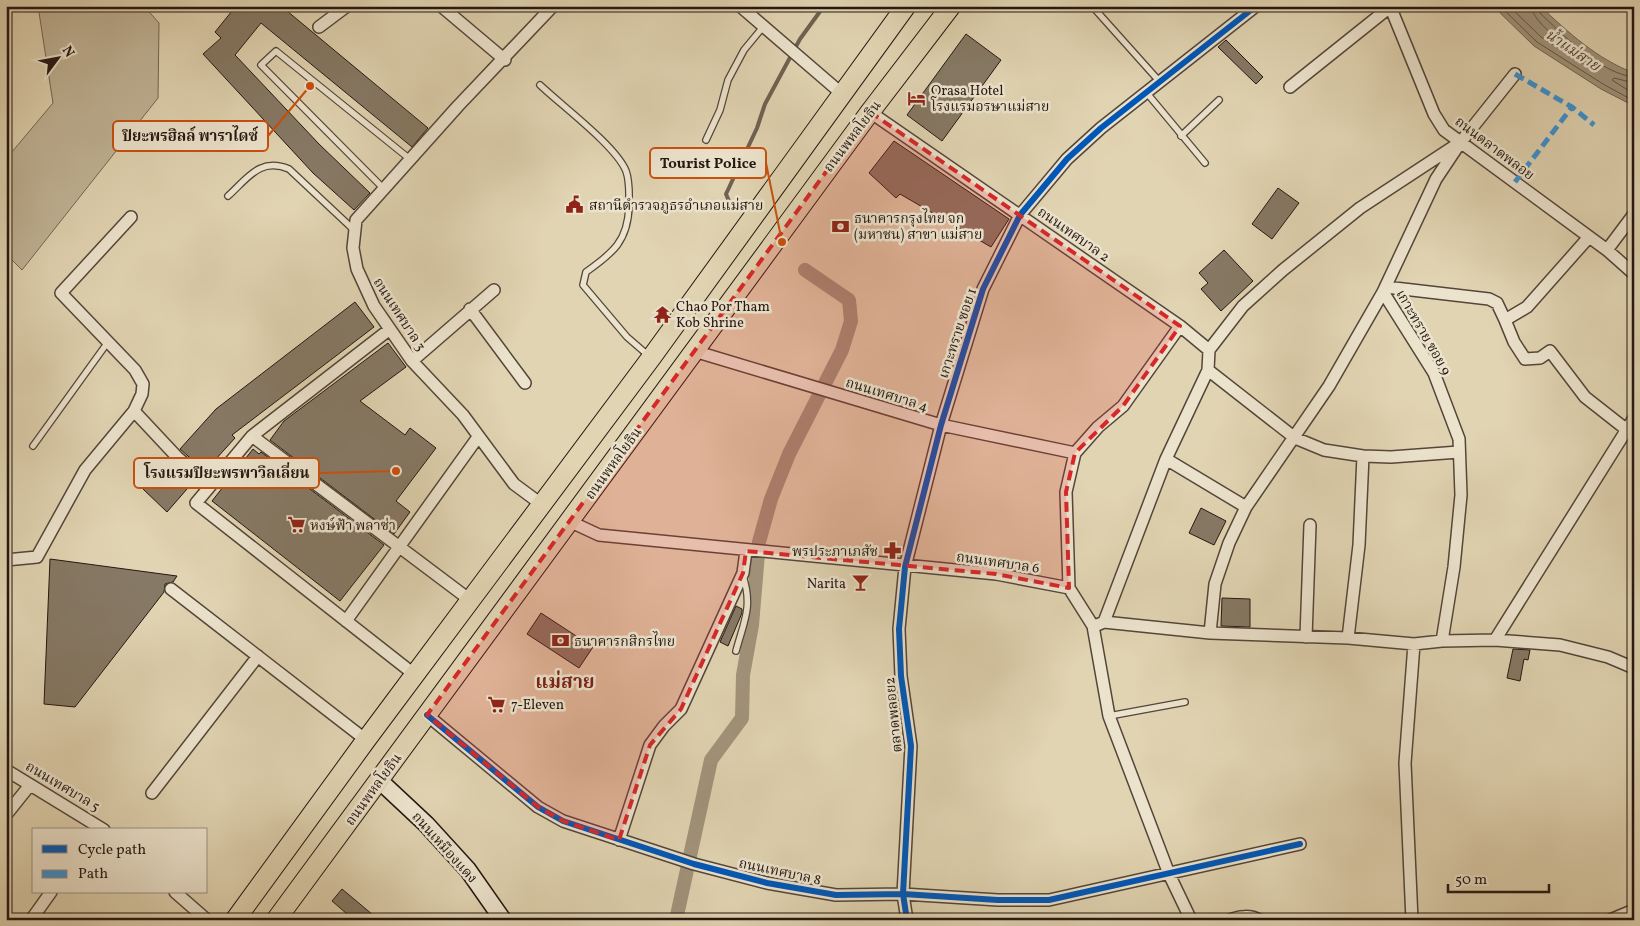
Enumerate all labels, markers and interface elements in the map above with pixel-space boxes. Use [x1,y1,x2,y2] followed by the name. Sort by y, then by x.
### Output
[1541,24,1606,78] water label: น้ำแม่สาย
[32,32,82,82] north arrow
[57,43,79,61] text: N
[930,82,1049,117] place label: Orasa Hotel โรงแรมอรษาแม่สาย
[907,88,927,108] hotel icon: Orasa Hotel โรงแรมอรษาแม่สาย
[818,96,886,177] street label: ถนนพหลโยธิน
[1450,113,1538,185] street label: ถนนตลาดพลอย
[113,121,268,151] callout: ปิยะพรฮิลล์ พาราไดซ์
[122,125,259,148] text: ปิยะพรฮิลล์ พาราไดซ์
[650,148,766,178] callout: Tourist Police
[660,154,757,175] text: Tourist Police
[565,195,585,215] public building icon: สถานีตำรวจภูธรอำเภอแม่สาย
[589,197,763,216] place label: สถานีตำรวจภูธรอำเภอแม่สาย
[1033,203,1113,267] street label: ถนนเทศบาล 2
[854,208,982,245] place label: ธนาคารกรุงไทย จก (มหาชน) สาขา แม่สาย
[830,216,850,236] bank icon: ธนาคารกรุงไทย จก (มหาชน) สาขา แม่สาย
[368,274,430,355] street label: ถนนเทศบาล 3
[935,286,982,381] street label: เกาะทราย ซอย 1
[1390,286,1455,379] street label: เกาะทราย ซอย 9
[676,298,770,333] place label: Chao Por Tham Kob Shrine
[652,304,672,324] temple icon: Chao Por Tham Kob Shrine
[843,374,930,417] street label: ถนนเทศบาล 4
[580,423,647,504] street label: ถนนพหลโยธิน
[134,458,319,488] callout: โรงแรมปิยะพรพาวิลเลี่ยน
[143,462,310,485] text: โรงแรมปิยะพรพาวิลเลี่ยน
[286,515,306,535] supermarket icon: หงษ์ฟ้า พลาซ่า
[310,516,396,536] place label: หงษ์ฟ้า พลาซ่า
[882,541,902,561] pharmacy icon: พรประภาเภสัช
[792,543,878,562] place label: พรประภาเภสัช
[955,548,1041,579] street label: ถนนเทศบาล 6
[850,573,870,593] bar icon: Narita
[807,575,846,594] place label: Narita
[550,631,570,651] bank icon: ธนาคารกสิกรไทย
[574,631,675,652] place label: ธนาคารกสิกรไทย
[535,670,595,696] district label: แม่สาย
[881,676,908,753] street label: ตลาดพลอย2
[487,694,507,714] supermarket icon: 7-Eleven
[511,696,564,715] place label: 7-Eleven
[340,749,407,830] street label: ถนนพหลโยธิน
[22,758,103,817] street label: ถนนเทศบาล 5
[407,808,481,888] street label: ถนนเหมืองแดง
[32,828,208,894] legend
[78,840,146,861] text: Cycle path
[737,854,823,890] street label: ถนนเทศบาล 8
[1448,861,1549,893] scale bar
[78,864,108,885] text: Path
[1455,870,1487,891] text: 50 m

